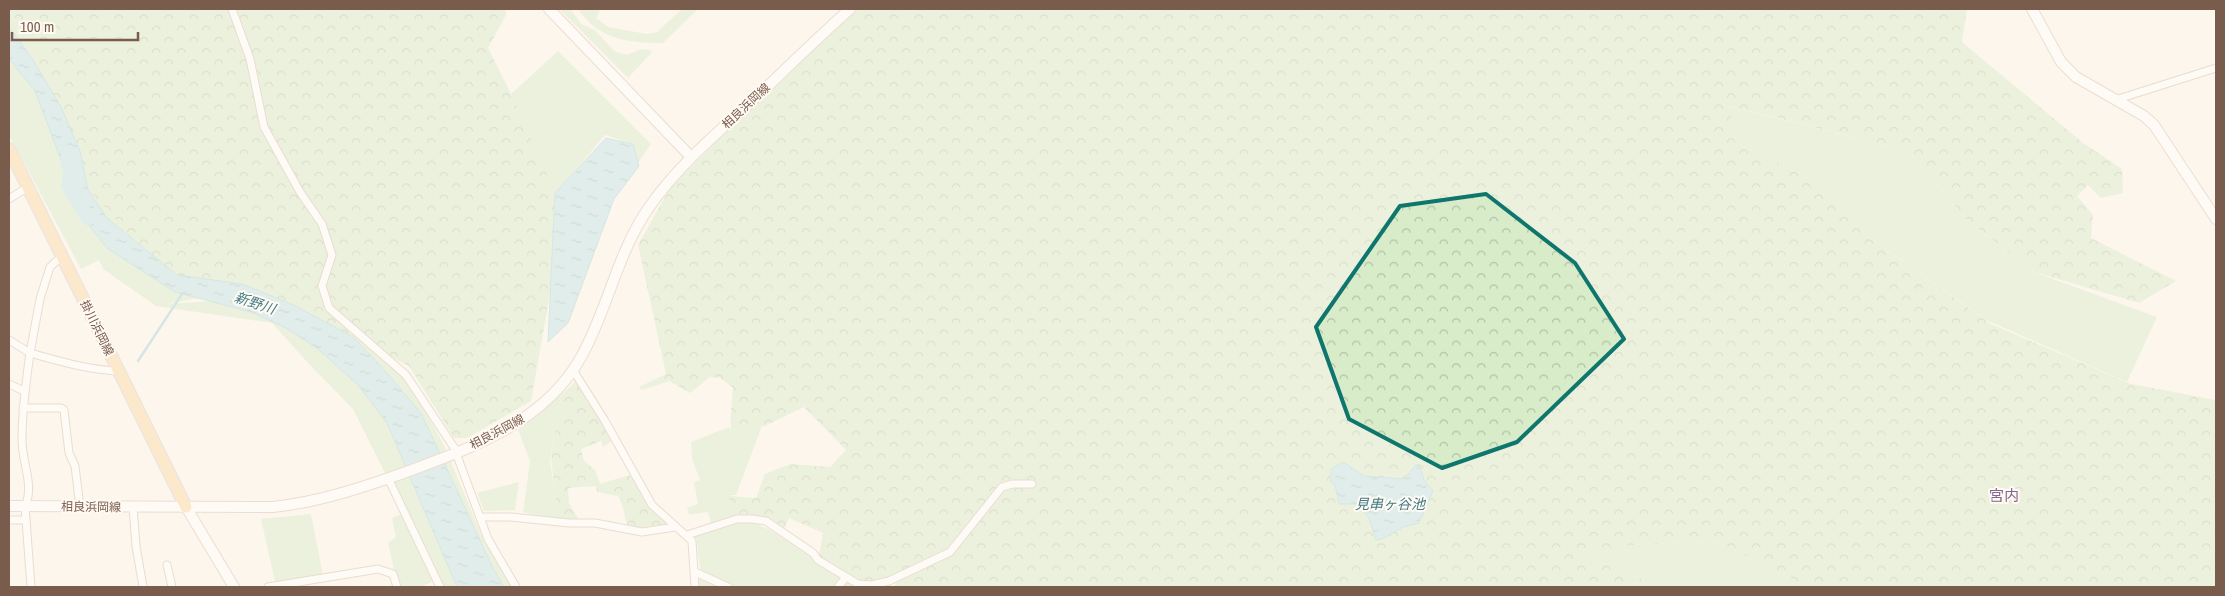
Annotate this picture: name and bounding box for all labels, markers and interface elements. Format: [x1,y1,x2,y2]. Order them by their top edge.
scale bar [12,10,139,42]
text: 100 m [20,16,54,37]
street label: 相良浜岡線 [719,80,773,132]
water label: 新野川 [232,288,280,319]
street label: 掛川浜岡線 [77,298,117,358]
street label: 相良浜岡線 [467,411,527,453]
district label: 宮内 [1989,485,2019,506]
water label: 見串ヶ谷池 [1355,495,1427,513]
street label: 相良浜岡線 [61,498,121,516]

